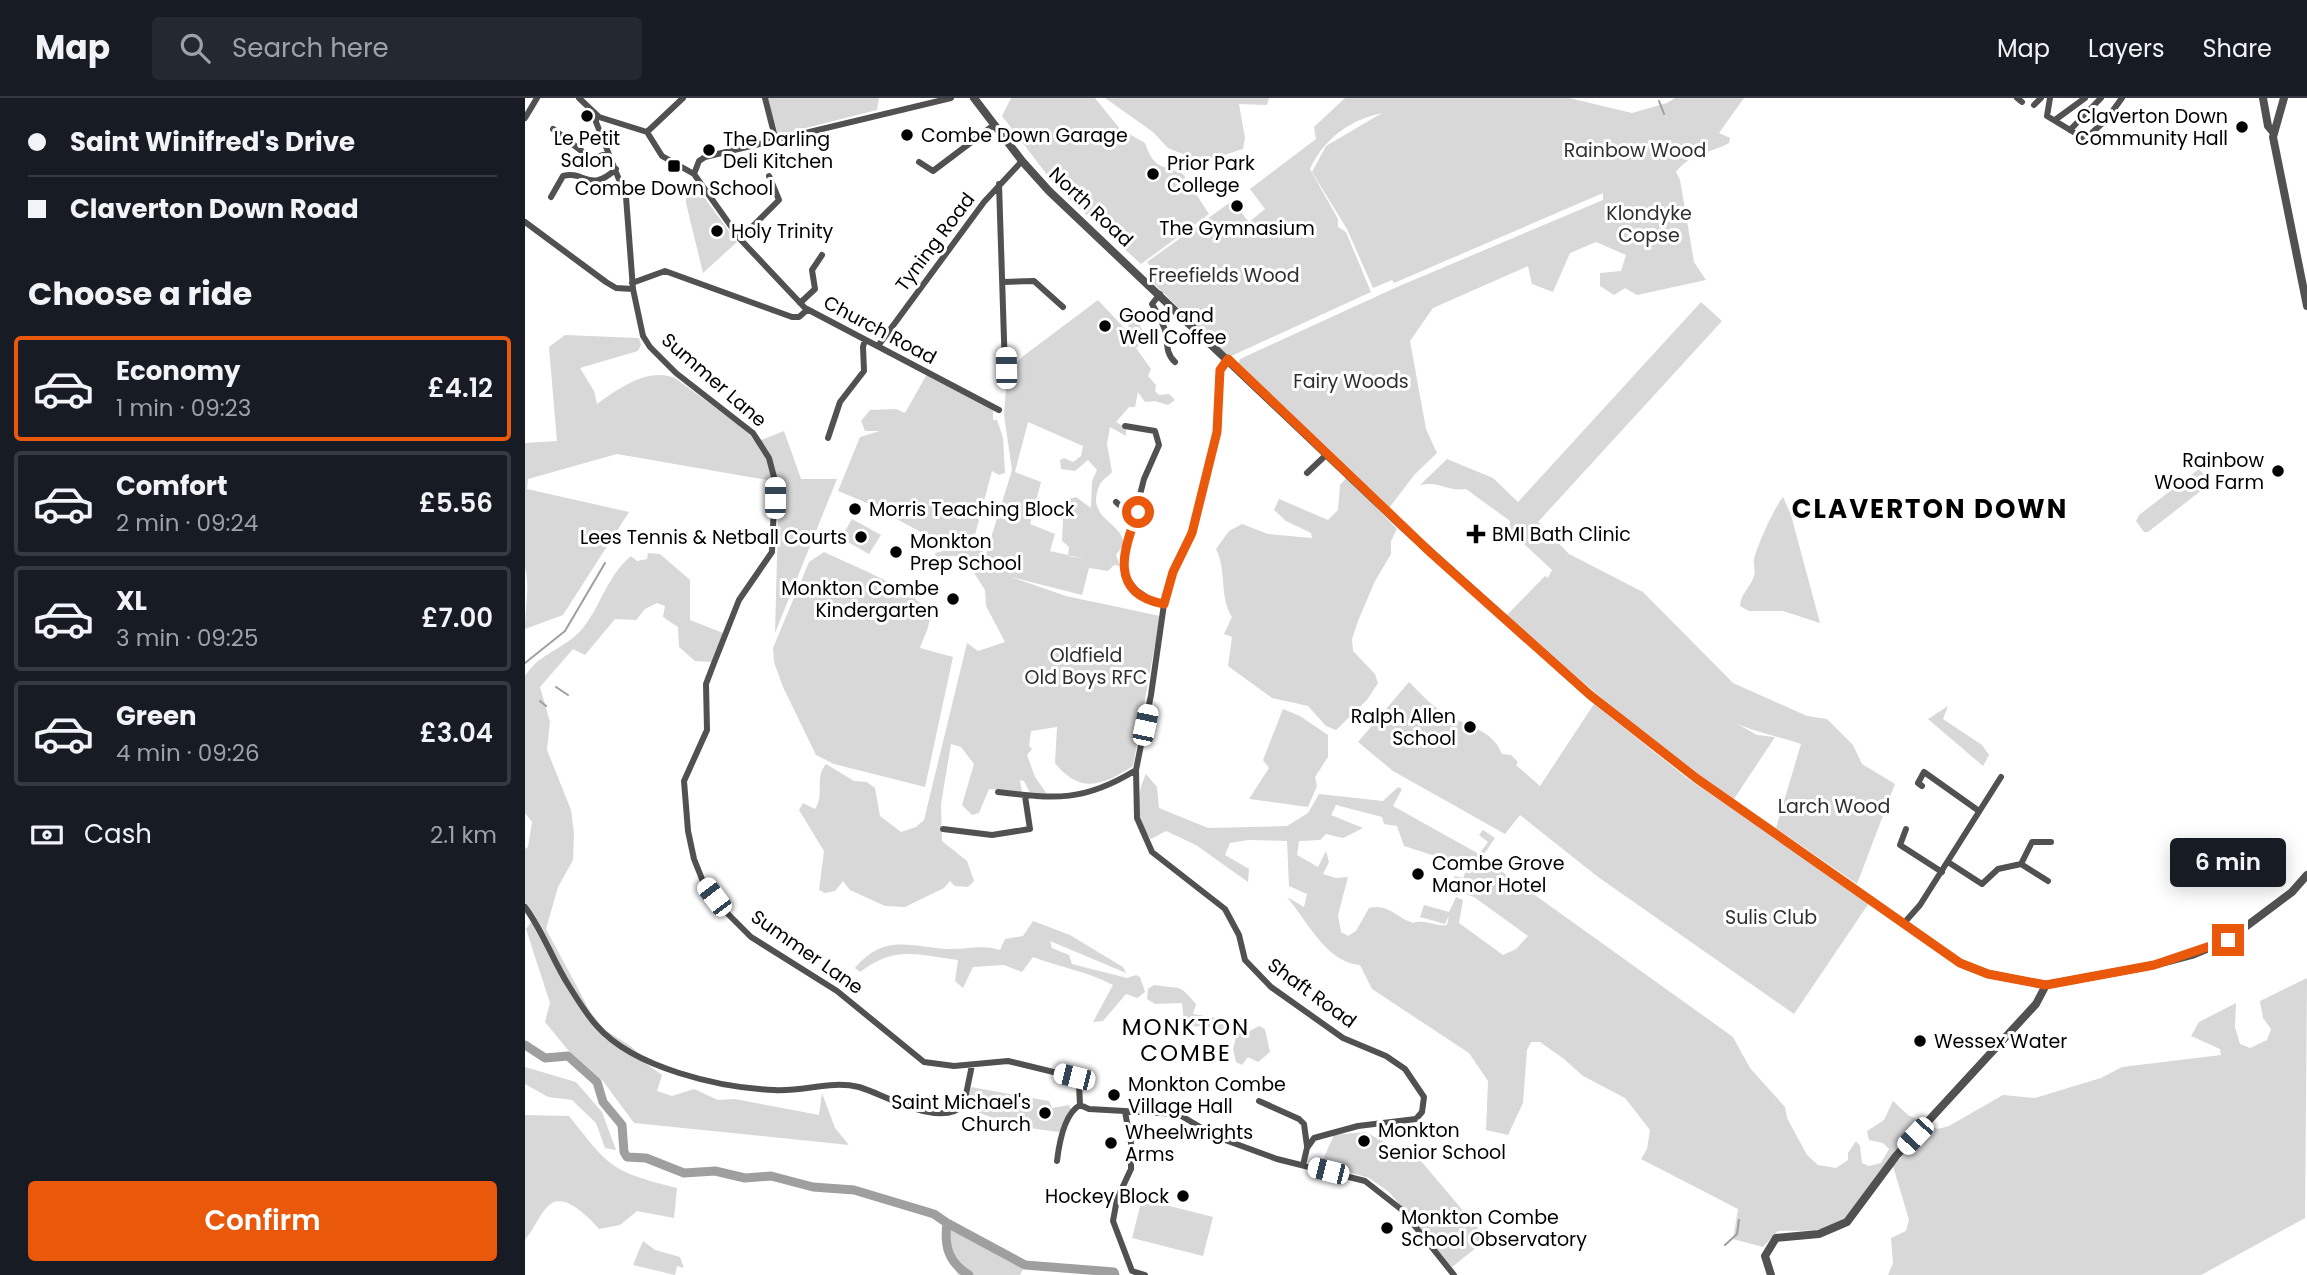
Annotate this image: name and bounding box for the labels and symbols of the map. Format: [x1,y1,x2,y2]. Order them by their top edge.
place label: Claverton Down Community Hall [2075,103,2228,152]
marker: Le Petit Salon [579,108,595,124]
marker: Claverton Down Community Hall [2234,119,2250,135]
place label: Combe Down Garage [921,122,1128,149]
place label: Le Petit Salon [554,125,620,174]
place label: The Darling Deli Kitchen [723,126,833,175]
marker: Combe Down Garage [899,127,915,143]
park label: Rainbow Wood [1564,137,1706,164]
marker: The Darling Deli Kitchen [701,142,717,158]
place label: Prior Park College [1167,150,1255,199]
marker: Combe Down School [666,158,682,174]
street label: North Road [1043,161,1139,253]
marker: Prior Park College [1145,166,1161,182]
place label: Combe Down School [575,175,773,202]
street label: Tyning Road [889,187,981,297]
marker: The Gymnasium [1229,198,1245,214]
park label: Klondyke Copse [1606,200,1692,249]
place label: The Gymnasium [1159,215,1315,242]
place label: Holy Trinity [731,218,834,245]
marker: Holy Trinity [709,223,725,239]
park label: Freefields Wood [1148,262,1300,289]
street label: Church Road [819,289,941,371]
place label: Good and Well Coffee [1119,302,1227,351]
marker: Good and Well Coffee [1097,318,1113,334]
street label: Summer Lane [656,327,772,433]
car [996,347,1017,389]
park label: Fairy Woods [1293,368,1409,395]
place label: Rainbow Wood Farm [2154,447,2264,496]
marker: Rainbow Wood Farm [2270,463,2286,479]
car [765,477,786,519]
district label: CLAVERTON DOWN [1792,491,2068,527]
place label: Morris Teaching Block [869,496,1075,523]
route start [1122,496,1154,528]
marker: Morris Teaching Block [847,501,863,517]
place label: BMI Bath Clinic [1492,521,1631,548]
place label: Lees Tennis & Netball Courts [580,524,847,551]
marker: BMI Bath Clinic [1466,524,1486,544]
place label: Monkton Prep School [910,528,1022,577]
marker: Lees Tennis & Netball Courts [853,529,869,545]
marker: Monkton Prep School [888,544,904,560]
place label: Monkton Combe Kindergarten [781,575,939,624]
marker: Monkton Combe Kindergarten [945,591,961,607]
park label: Oldfield Old Boys RFC [1025,642,1147,691]
car [1131,702,1160,748]
place label: Ralph Allen School [1351,703,1456,752]
marker: Ralph Allen School [1462,719,1478,735]
park label: Larch Wood [1778,793,1890,820]
callout: 6 min [2170,838,2286,888]
place label: Combe Grove Manor Hotel [1432,850,1565,899]
marker: Combe Grove Manor Hotel [1410,866,1426,882]
car [693,874,736,920]
street label: Summer Lane [745,903,869,1001]
park label: Sulis Club [1725,904,1817,931]
route end [2212,924,2244,956]
street label: Shaft Road [1262,952,1362,1034]
district label: MONKTON COMBE [1122,1011,1250,1069]
place label: Wessex Water [1934,1028,2067,1055]
marker: Wessex Water [1912,1033,1928,1049]
car [1052,1062,1097,1092]
place label: Monkton Combe Village Hall [1128,1071,1286,1120]
marker: Monkton Combe Village Hall [1106,1087,1122,1103]
place label: Saint Michael's Church [891,1089,1031,1138]
marker: Saint Michael's Church [1037,1105,1053,1121]
car [1893,1113,1938,1159]
place label: Monkton Senior School [1378,1117,1506,1166]
place label: Wheelwrights Arms [1125,1119,1253,1168]
marker: Monkton Senior School [1356,1133,1372,1149]
marker: Wheelwrights Arms [1103,1135,1119,1151]
car [1306,1156,1351,1186]
place label: Hockey Block [1045,1183,1169,1210]
marker: Hockey Block [1175,1188,1191,1204]
place label: Monkton Combe School Observatory [1401,1204,1587,1253]
marker: Monkton Combe School Observatory [1379,1220,1395,1236]

